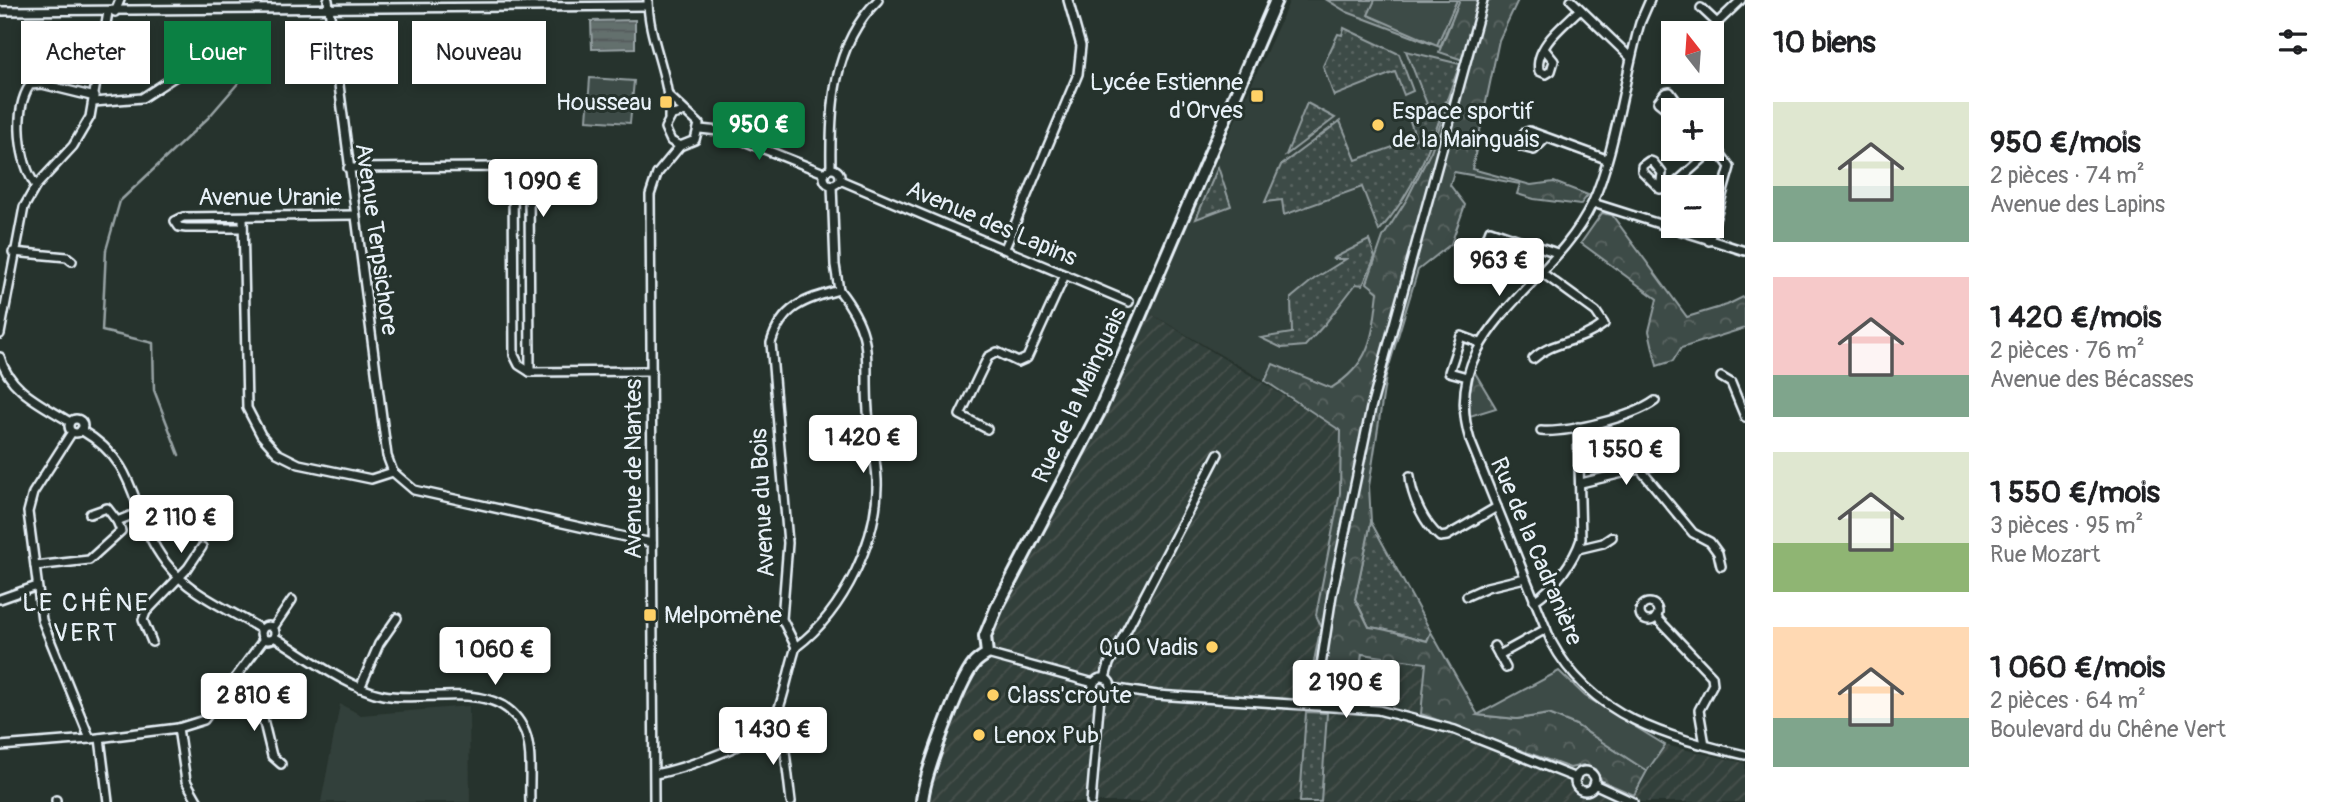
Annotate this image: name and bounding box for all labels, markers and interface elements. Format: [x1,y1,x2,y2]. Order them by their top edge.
chip: Acheter [21,21,150,84]
chip: Louer [164,21,271,84]
chip: Filtres [285,21,398,84]
chip: Nouveau [412,21,546,84]
north arrow [1661,21,1724,84]
map controls [1661,21,1724,238]
icon: filters [2274,23,2312,61]
text: 10 biens [1773,24,1876,61]
place label: Lycée Estienne d'Orves [1090,68,1243,125]
place label: Housseau [556,88,652,117]
marker: Lycée Estienne d'Orves [1249,88,1265,104]
marker: Housseau [658,94,674,110]
place label: Espace sportif de la Mainguais [1392,97,1540,154]
button: + [1661,98,1724,161]
pin: 950 € [710,102,808,162]
text: 950 € [729,110,789,139]
marker: Espace sportif de la Mainguais [1370,117,1386,133]
text: 950 €/mois [1990,124,2141,161]
icon: home [1829,130,1913,214]
street label: Avenue Terpsichore [349,141,404,337]
pin: 1 090 € [478,160,608,219]
text: 2 pièces · 74 m² [1990,161,2145,190]
text: 1 090 € [504,167,582,196]
street label: Avenue des Lapins [902,174,1082,273]
button: − [1661,175,1724,238]
street label: Avenue Uranie [198,183,342,212]
text: Avenue des Lapins [1990,190,2165,219]
pin: 963 € [1450,238,1548,298]
text: 963 € [1470,246,1528,275]
text: 1 420 €/mois [1990,299,2161,336]
street label: Rue de la Mainguais [1026,303,1133,488]
icon: home [1829,305,1913,389]
text: 2 pièces · 76 m² [1990,336,2145,365]
text: Avenue des Bécasses [1990,365,2194,394]
street label: Avenue de Nantes [619,379,648,559]
pin: 1 420 € [798,416,928,475]
text: 1 420 € [825,423,901,452]
street label: Avenue du Bois [744,427,781,578]
pin: 1 550 € [1561,428,1691,487]
text: 1 550 € [1589,435,1663,464]
street label: Rue de la Cadranière [1484,453,1589,650]
text: 1 550 €/mois [1990,474,2160,511]
icon: home [1829,480,1913,564]
pin: 2 110 € [116,496,246,555]
text: 2 110 € [145,503,217,532]
text: 3 pièces · 95 m² [1990,511,2143,540]
text: Rue Mozart [1990,540,2100,569]
district label: LE CHÊNE VERT [22,587,150,649]
place label: Melpomène [664,601,782,630]
marker: Melpomène [642,607,658,623]
pin: 1 060 € [430,628,560,687]
place label: QuO Vadis [1099,633,1198,662]
text: 1 060 € [456,635,534,664]
marker: QuO Vadis [1204,639,1220,655]
text: 1 060 €/mois [1990,649,2165,686]
icon: home [1829,655,1913,739]
pin: 2 190 € [1281,660,1411,720]
text: 2 190 € [1309,668,1383,697]
pin: 2 810 € [189,674,319,733]
text: 2 810 € [217,681,291,710]
place label: Class'croute [1007,681,1132,710]
text: 2 pièces · 64 m² [1990,686,2146,715]
marker: Class'croute [985,687,1001,703]
pin: 1 430 € [708,708,838,767]
text: 1 430 € [735,715,811,744]
text: Boulevard du Chêne Vert [1990,715,2226,744]
place label: Lenox Pub [993,721,1099,750]
marker: Lenox Pub [971,727,987,743]

